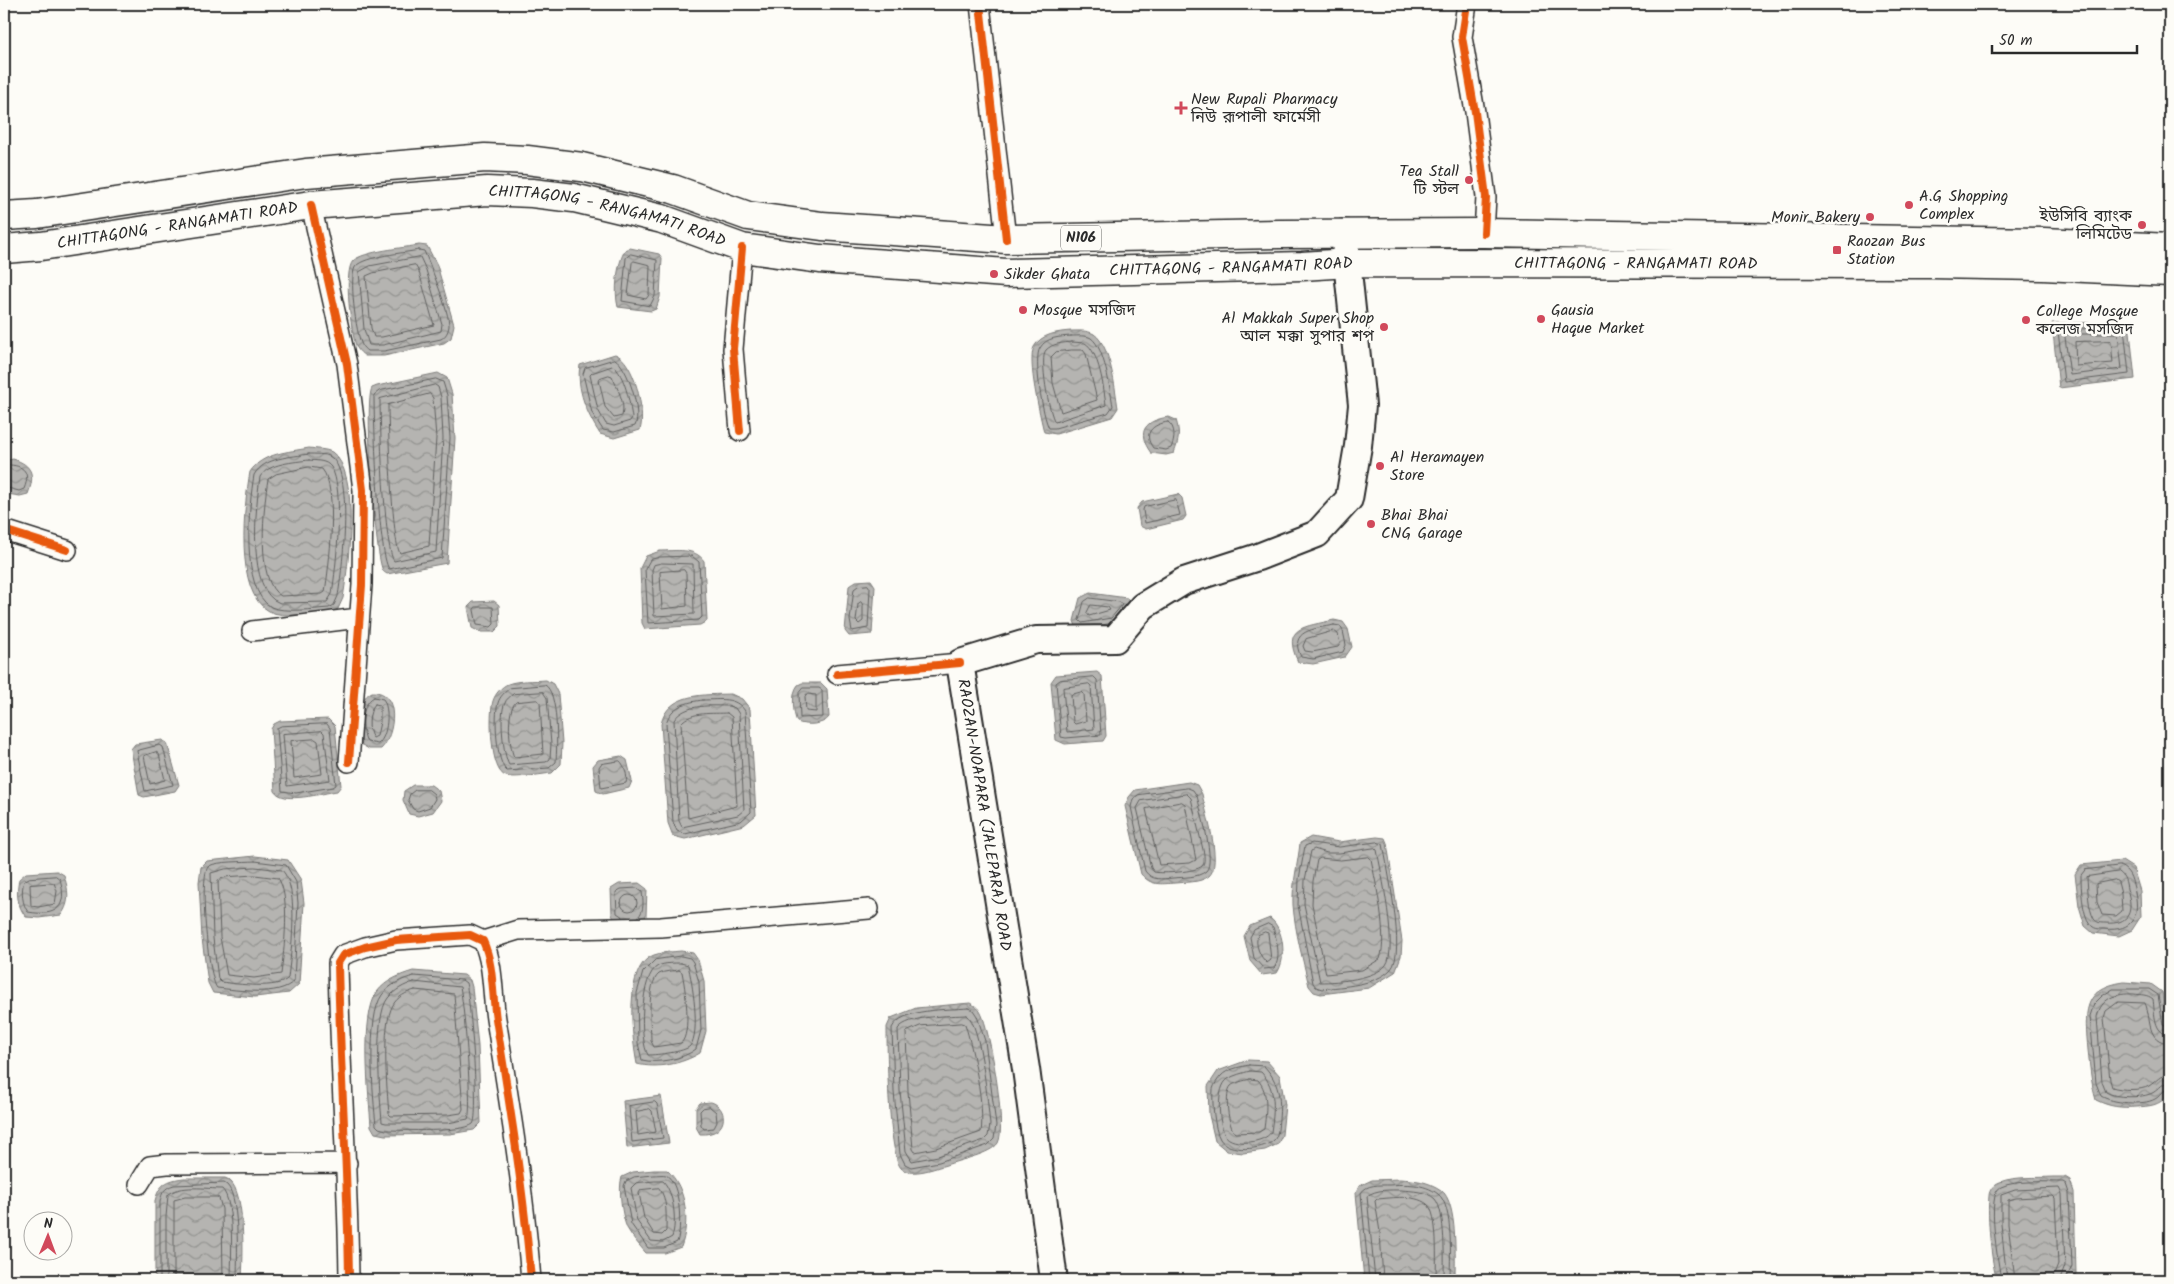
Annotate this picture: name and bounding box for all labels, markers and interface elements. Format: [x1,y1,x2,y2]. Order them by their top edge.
scale bar [1992,22,2136,54]
text: 50 m [1999,29,2033,53]
place label: New Rupali Pharmacy নিউ রূপালী ফার্মেসী [1190,87,1338,130]
marker: New Rupali Pharmacy নিউ রূপালী ফার্মেসী [1175,102,1187,114]
place label: Tea Stall টি স্টল [1399,159,1459,202]
marker: Tea Stall টি স্টল [1463,174,1475,186]
street label: CHITTAGONG - RANGAMATI ROAD [488,179,729,254]
place label: A.G Shopping Complex [1919,184,2008,227]
street label: CHITTAGONG - RANGAMATI ROAD [55,195,300,256]
marker: A.G Shopping Complex [1903,199,1915,211]
place label: ইউসিবি ব্যাংক লিমিটেড [2039,204,2133,247]
place label: Monir Bakery [1771,205,1860,230]
marker: Monir Bakery [1864,211,1876,223]
marker: ইউসিবি ব্যাংক লিমিটেড [2136,219,2148,231]
road number: N106 [1061,226,1101,250]
place label: Raozan Bus Station [1847,229,1925,272]
marker: Raozan Bus Station [1831,244,1843,256]
street label: CHITTAGONG - RANGAMATI ROAD [1109,250,1353,283]
street label: CHITTAGONG - RANGAMATI ROAD [1514,251,1758,276]
place label: Sikder Ghata [1004,262,1090,287]
marker: Sikder Ghata [988,268,1000,280]
place label: Mosque মসজিদ [1033,298,1136,323]
place label: Gausia Haque Market [1551,298,1645,341]
place label: College Mosque কলেজ মসজিদ [2035,299,2138,342]
marker: Mosque মসজিদ [1017,304,1029,316]
place label: Al Makkah Super Shop আল মক্কা সুপার শপ [1222,306,1375,349]
marker: Gausia Haque Market [1535,313,1547,325]
marker: College Mosque কলেজ মসজিদ [2020,314,2032,326]
marker: Al Makkah Super Shop আল মক্কা সুপার শপ [1378,321,1390,333]
place label: Al Heramayen Store [1390,445,1484,488]
marker: Al Heramayen Store [1374,460,1386,472]
place label: Bhai Bhai CNG Garage [1381,503,1463,546]
marker: Bhai Bhai CNG Garage [1365,518,1377,530]
street label: RAOZAN-NOAPARA (JALEPARA) ROAD [950,677,1018,953]
north arrow [22,1212,72,1262]
text: N [44,1213,53,1235]

